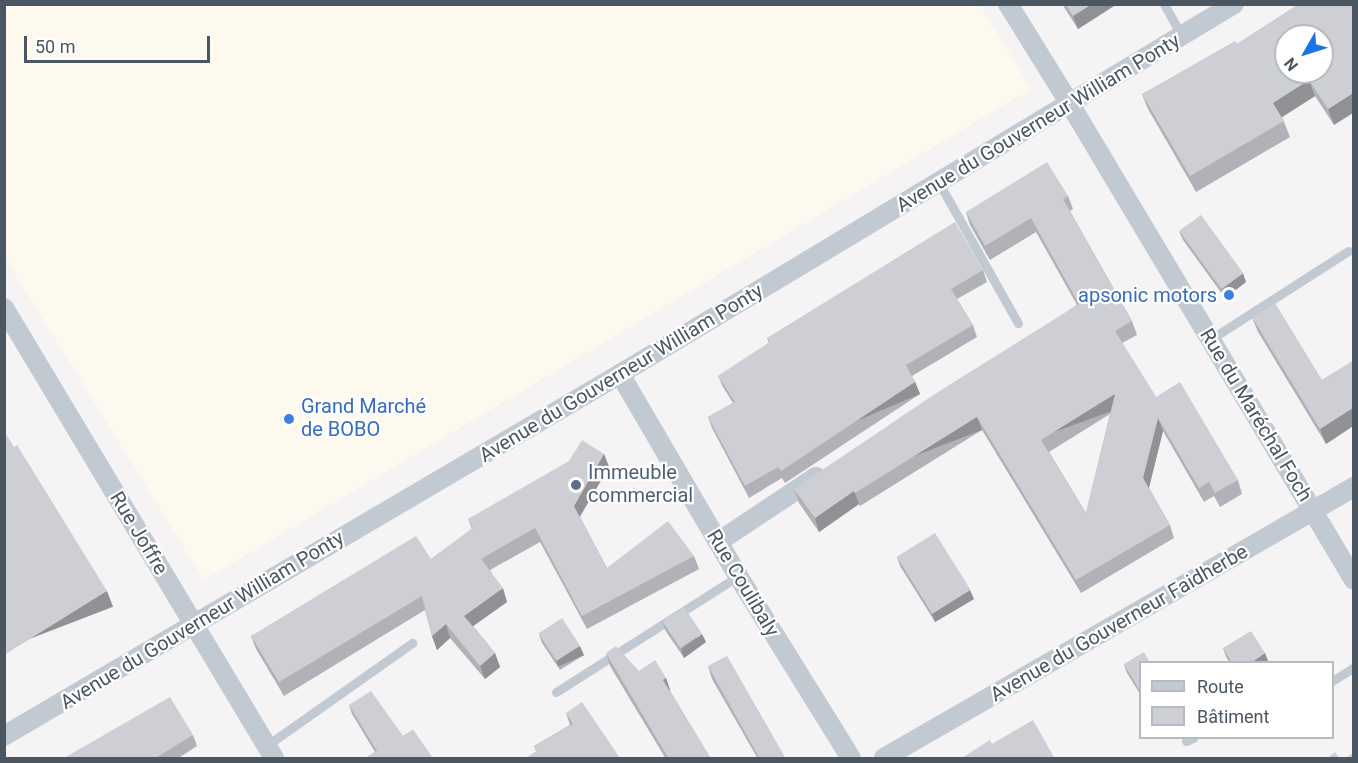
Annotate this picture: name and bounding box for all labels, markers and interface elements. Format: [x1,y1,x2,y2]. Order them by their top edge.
scale bar [27,24,213,62]
north arrow [1274,24,1334,84]
street label: Avenue du Gouverneur William Ponty [892,29,1184,217]
text: 50 m [35,36,75,57]
text: N [1280,54,1302,75]
street label: Avenue du Gouverneur William Ponty [475,279,767,467]
place label: apsonic motors [1078,283,1217,307]
marker: apsonic motors [1222,288,1236,302]
street label: Rue du Maréchal Foch [1195,324,1317,506]
place label: Grand Marché de BOBO [301,395,426,442]
marker: Grand Marché de BOBO [282,412,296,426]
place label: Immeuble commercial [588,461,693,508]
marker: Immeuble commercial [569,478,583,492]
street label: Rue Joffre [105,487,173,579]
street label: Rue Coulibaly [702,525,784,641]
street label: Avenue du Gouverneur William Ponty [56,526,348,714]
street label: Avenue du Gouverneur Faidherbe [986,539,1252,707]
legend [1139,661,1334,739]
text: Route [1197,676,1244,697]
text: Bâtiment [1197,706,1269,727]

